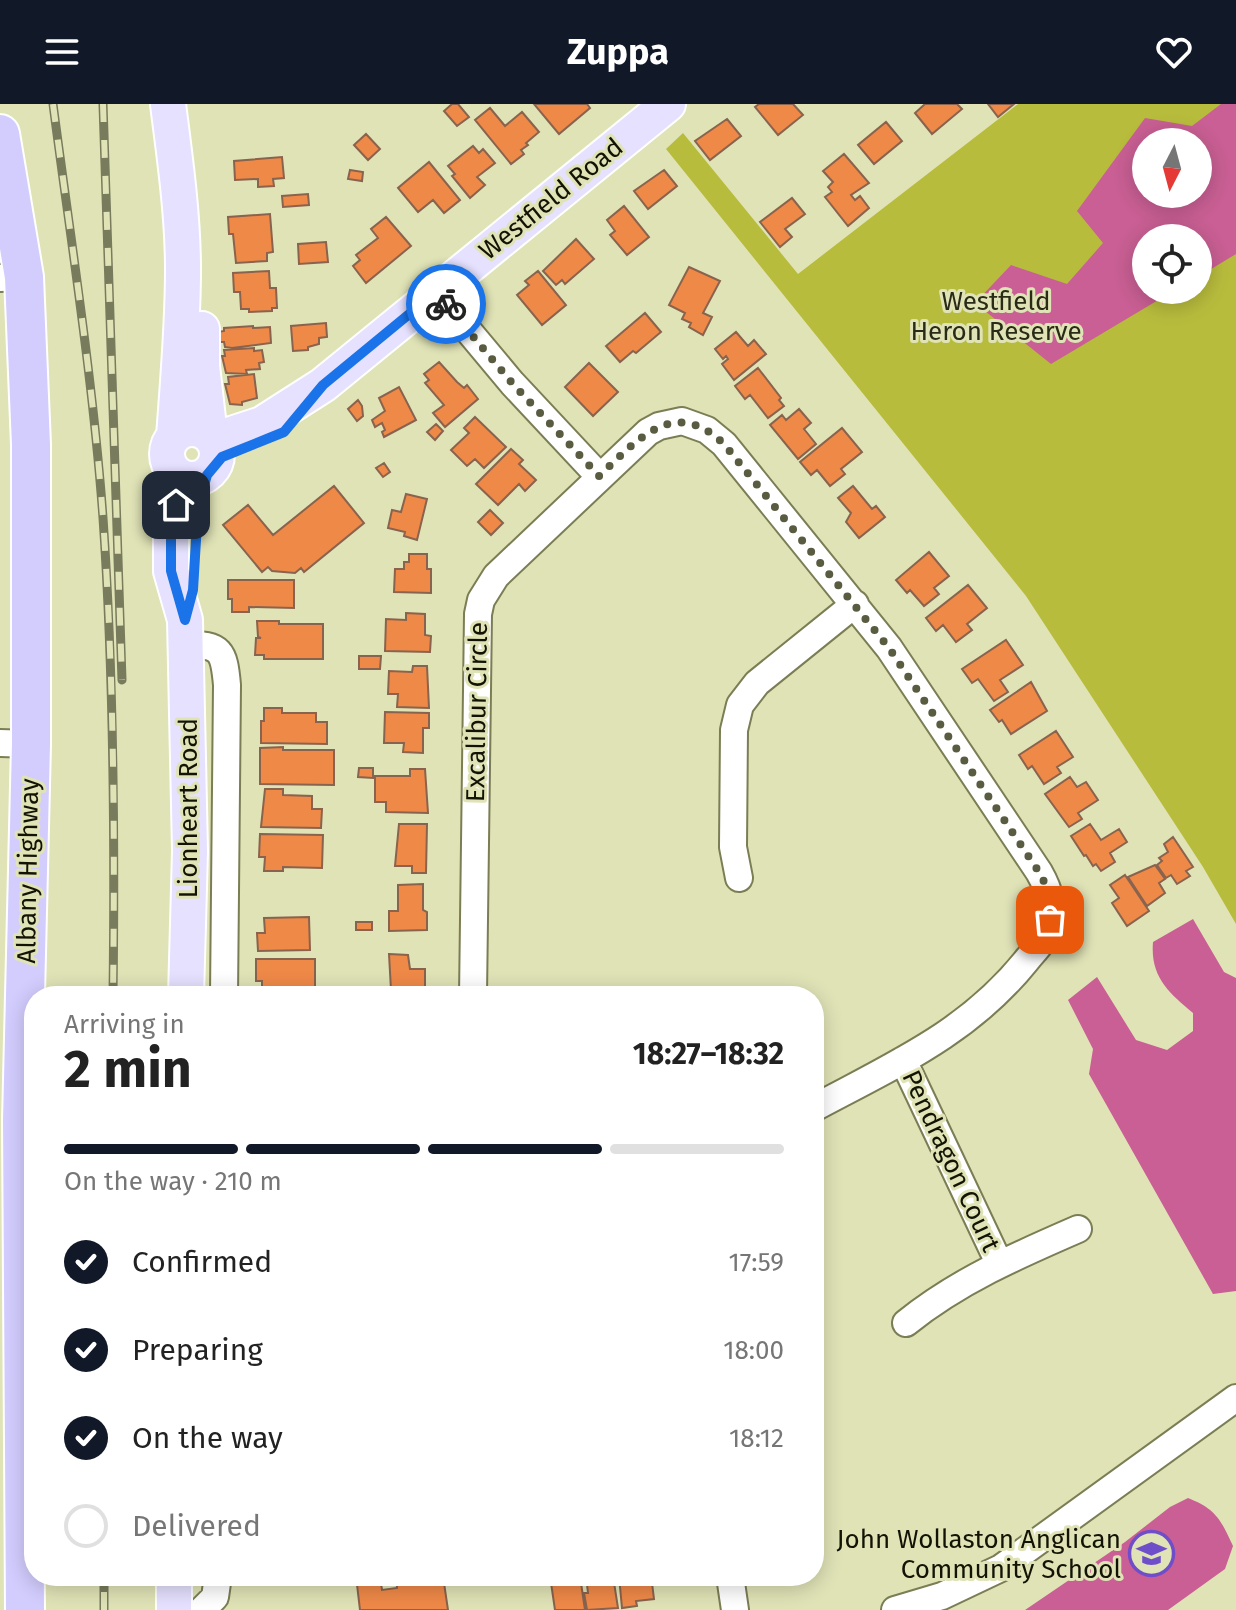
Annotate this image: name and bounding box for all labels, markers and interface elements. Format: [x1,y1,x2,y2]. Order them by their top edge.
icon: menu [40,30,84,74]
text: Zuppa [567,30,669,74]
icon: heart [1152,30,1196,74]
north arrow [1132,128,1212,208]
map controls [1132,128,1212,304]
street label: Westfield Road [473,132,629,266]
button: locate [1132,224,1212,304]
courier [406,264,486,344]
icon: bike [424,282,468,326]
park label: Westfield Heron Reserve [910,286,1082,347]
pin [142,471,210,539]
icon: home [154,483,198,527]
street label: Excalibur Circle [460,622,494,802]
street label: Lionheart Road [173,718,204,898]
street label: Albany Highway [11,778,45,964]
pin [1016,886,1084,954]
icon: bag [1028,898,1072,942]
text: Arriving in [64,1009,185,1040]
text: 18:27–18:32 [633,1036,784,1072]
text: 2 min [64,1038,192,1101]
street label: Pendragon Court [895,1065,1007,1257]
text: On the way · 210 m [64,1166,282,1197]
icon: check [64,1240,108,1284]
text: Confirmed [132,1244,272,1280]
text: 17:59 [729,1247,784,1278]
icon: check [64,1328,108,1372]
text: Preparing [132,1332,263,1368]
text: 18:00 [723,1335,784,1366]
icon: check [64,1416,108,1460]
text: On the way [132,1420,283,1456]
text: 18:12 [729,1423,784,1454]
text: Delivered [132,1508,261,1544]
place label: John Wollaston Anglican Community School [837,1524,1121,1585]
school or university icon: John Wollaston Anglican Community School [1128,1530,1176,1578]

